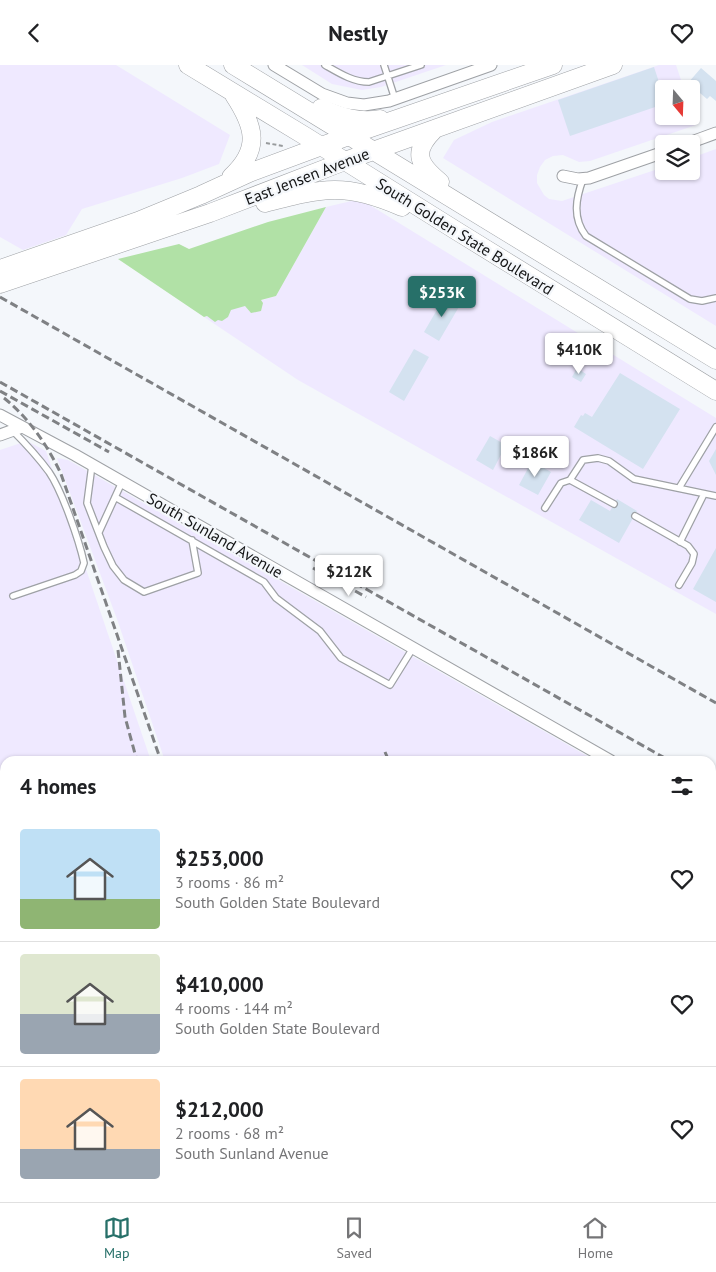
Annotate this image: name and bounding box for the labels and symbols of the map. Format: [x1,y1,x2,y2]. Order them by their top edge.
north arrow [655,80,700,125]
street label: East Jensen Avenue [242,143,372,209]
street label: South Golden State Boulevard [373,173,557,299]
pin: $253K [407,275,477,318]
pin: $410K [544,333,614,375]
pin: $186K [500,435,570,478]
street label: South Sunland Avenue [143,488,287,582]
pin: $212K [314,555,384,597]

